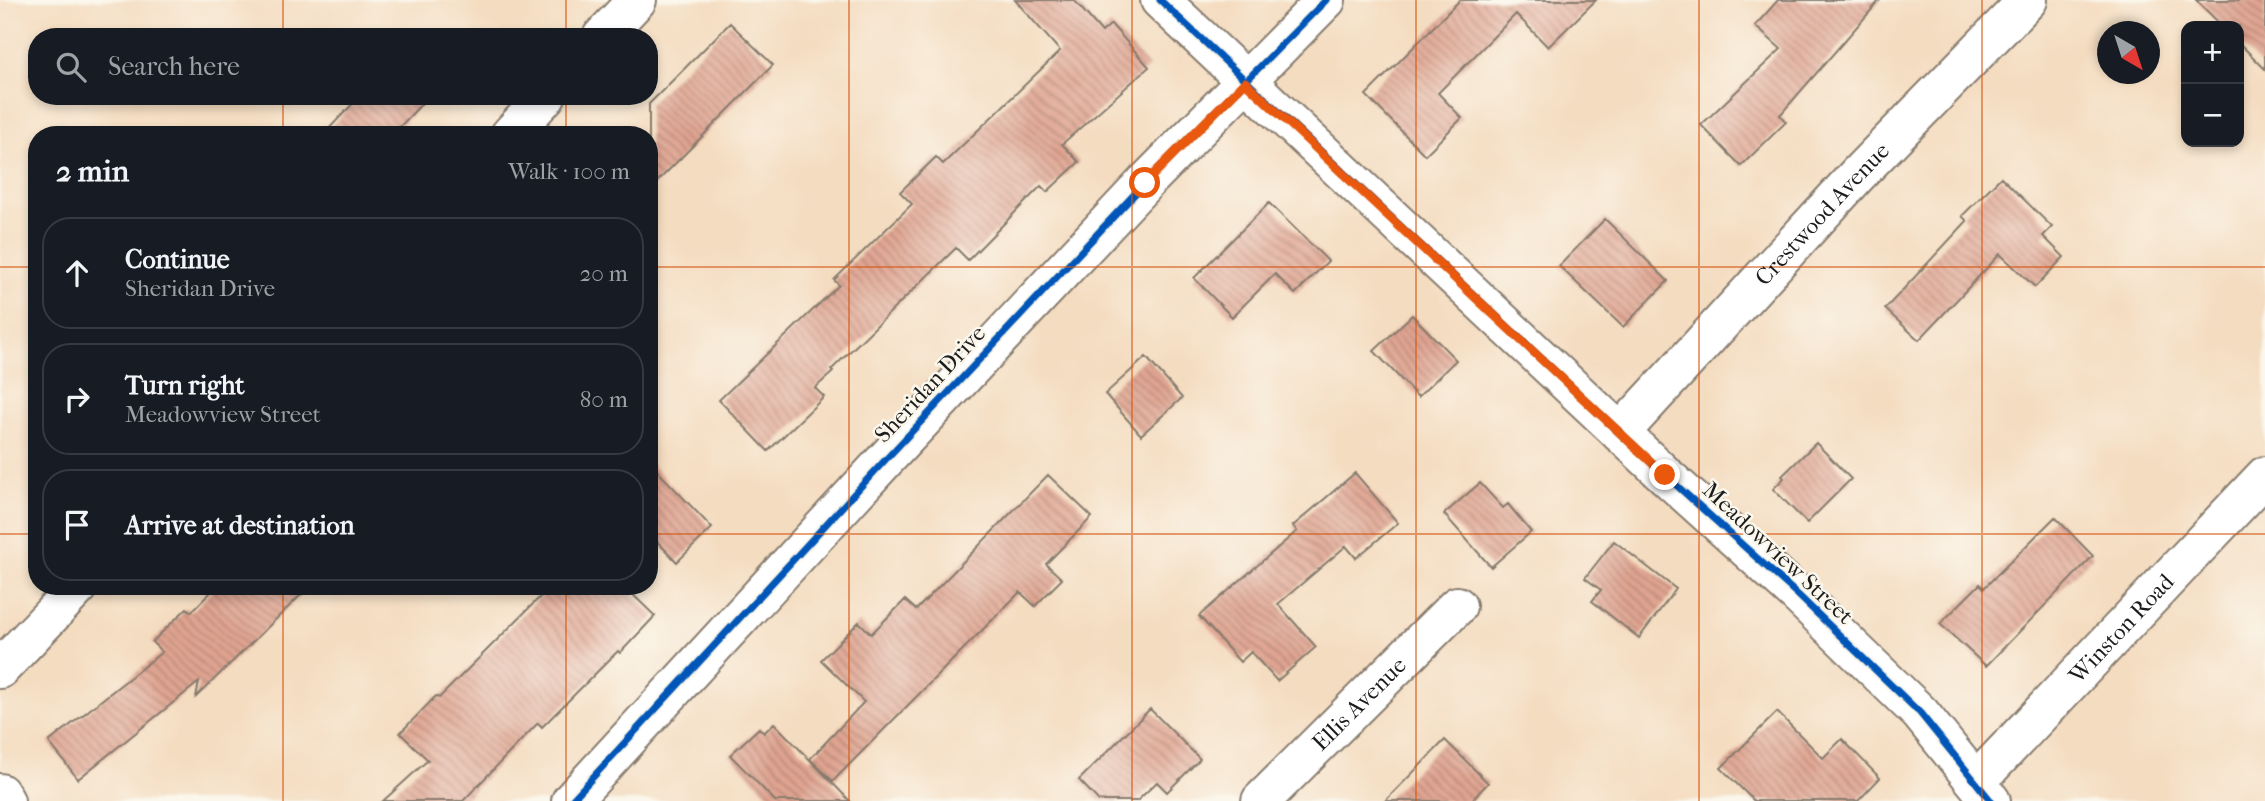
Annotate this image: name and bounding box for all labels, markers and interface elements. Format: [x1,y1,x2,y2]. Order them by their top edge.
north arrow [2097,21,2160,84]
map controls [2181,21,2244,147]
button: + [2181,21,2244,84]
search box [28,28,658,105]
icon: search [52,48,90,86]
text: Search here [108,51,240,82]
button: − [2181,84,2244,147]
street label: Crestwood Avenue [1749,137,1895,291]
text: 2 min [56,154,129,189]
text: Walk · 100 m [508,158,630,185]
route start [1129,167,1160,198]
text: Continue [125,244,230,275]
icon: ahead [58,254,96,292]
text: 20 m [579,260,628,287]
text: Sheridan Drive [125,275,275,302]
street label: Sheridan Drive [869,320,991,448]
text: Turn right [125,370,245,401]
icon: right [58,380,96,418]
text: 80 m [580,386,628,413]
text: Meadowview Street [125,401,321,428]
route end [1649,459,1680,490]
street label: Meadowview Street [1697,476,1859,630]
icon: arrive [58,506,96,544]
text: Arrive at destination [125,510,355,541]
street label: Winston Road [2062,568,2180,689]
street label: Ellis Avenue [1306,651,1411,756]

